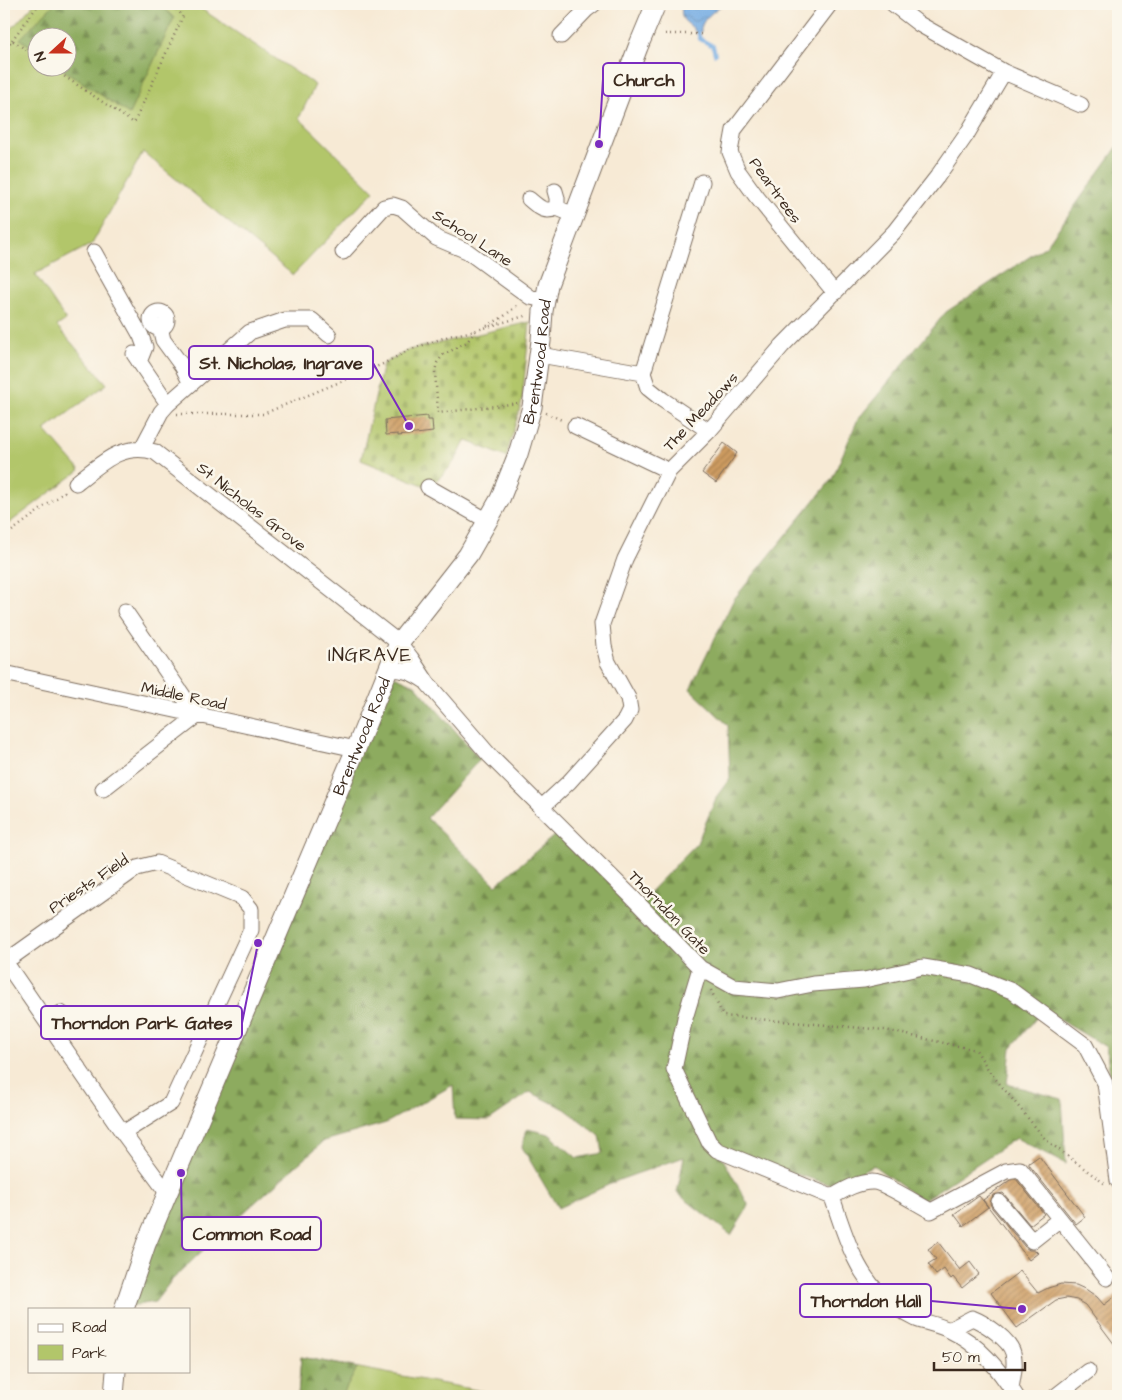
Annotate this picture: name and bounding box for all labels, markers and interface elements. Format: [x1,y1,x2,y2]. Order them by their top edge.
north arrow [28,28,78,78]
text: N [30,48,52,64]
callout: Church [603,63,684,96]
text: Church [613,68,676,93]
street label: Peartrees [744,153,807,228]
street label: School Lane [428,204,517,272]
street label: Brentwood Road [517,298,557,427]
callout: St. Nicholas, Ingrave [189,346,373,379]
text: St. Nicholas, Ingrave [198,351,363,377]
street label: The Meadows [658,367,743,456]
street label: St Nicholas Grove [192,457,311,557]
district label: INGRAVE [328,642,412,669]
street label: Brentwood Road [328,674,396,799]
street label: Middle Road [139,676,228,716]
street label: Priests Field [44,849,133,919]
street label: Thorndon Gate [623,866,716,960]
callout: Thorndon Park Gates [41,1006,242,1039]
text: Thorndon Park Gates [50,1011,233,1036]
callout: Common Road [182,1217,321,1250]
text: Common Road [193,1222,312,1247]
callout: Thorndon Hall [800,1284,931,1317]
text: Thorndon Hall [810,1289,921,1314]
legend [28,1308,190,1372]
text: Road [72,1317,107,1338]
scale bar [934,1340,1026,1372]
text: Park [72,1343,107,1364]
text: 50 m [942,1347,980,1368]

